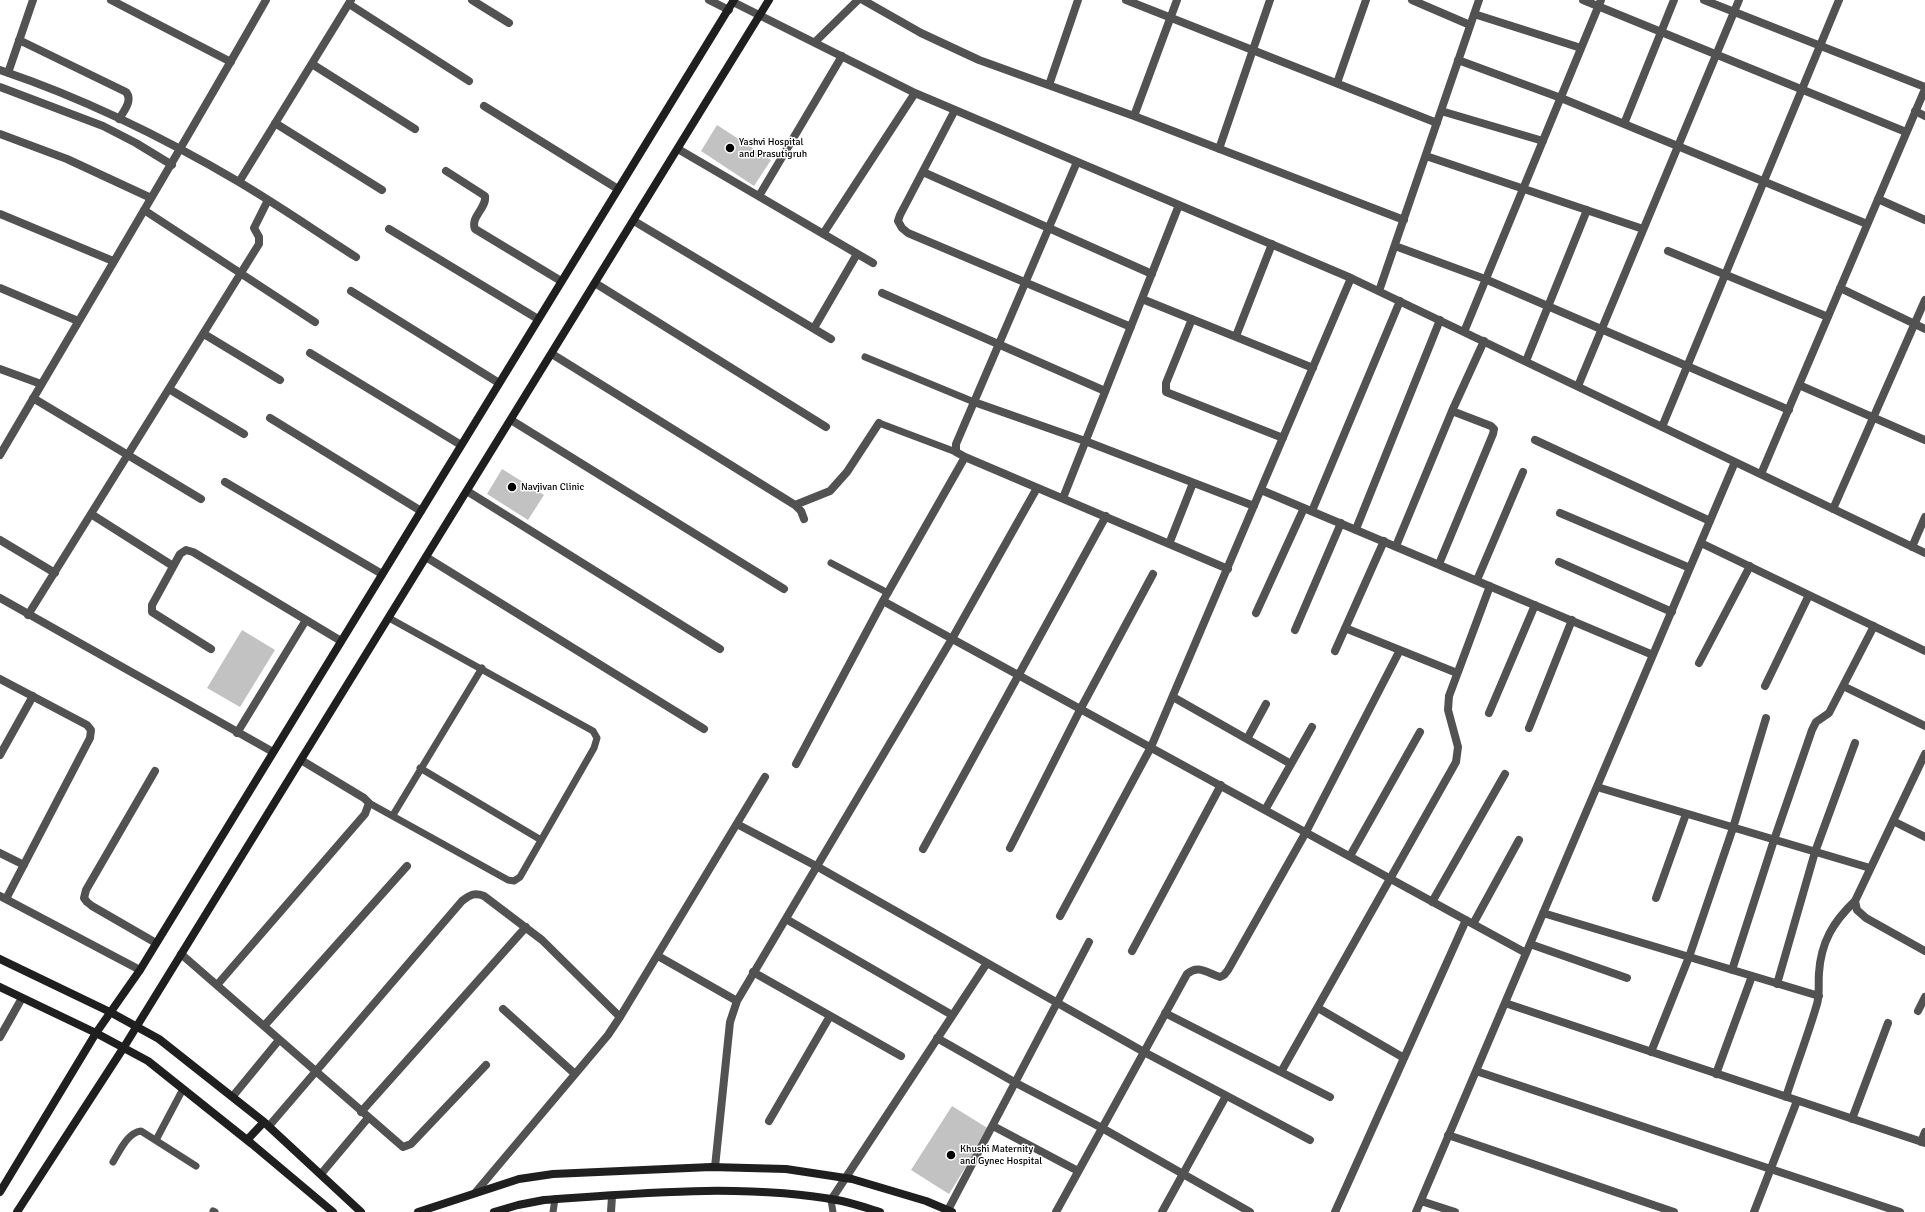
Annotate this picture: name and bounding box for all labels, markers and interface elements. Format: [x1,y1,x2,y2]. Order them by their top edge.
place label: Yashvi Hospital and Prasutigruh [739,136,807,160]
marker: Yashvi Hospital and Prasutigruh [724,142,736,154]
marker: Navjivan Clinic [506,481,518,493]
place label: Navjivan Clinic [521,481,584,493]
place label: Khushi Maternity and Gynec Hospital [960,1143,1042,1166]
marker: Khushi Maternity and Gynec Hospital [945,1149,957,1161]

